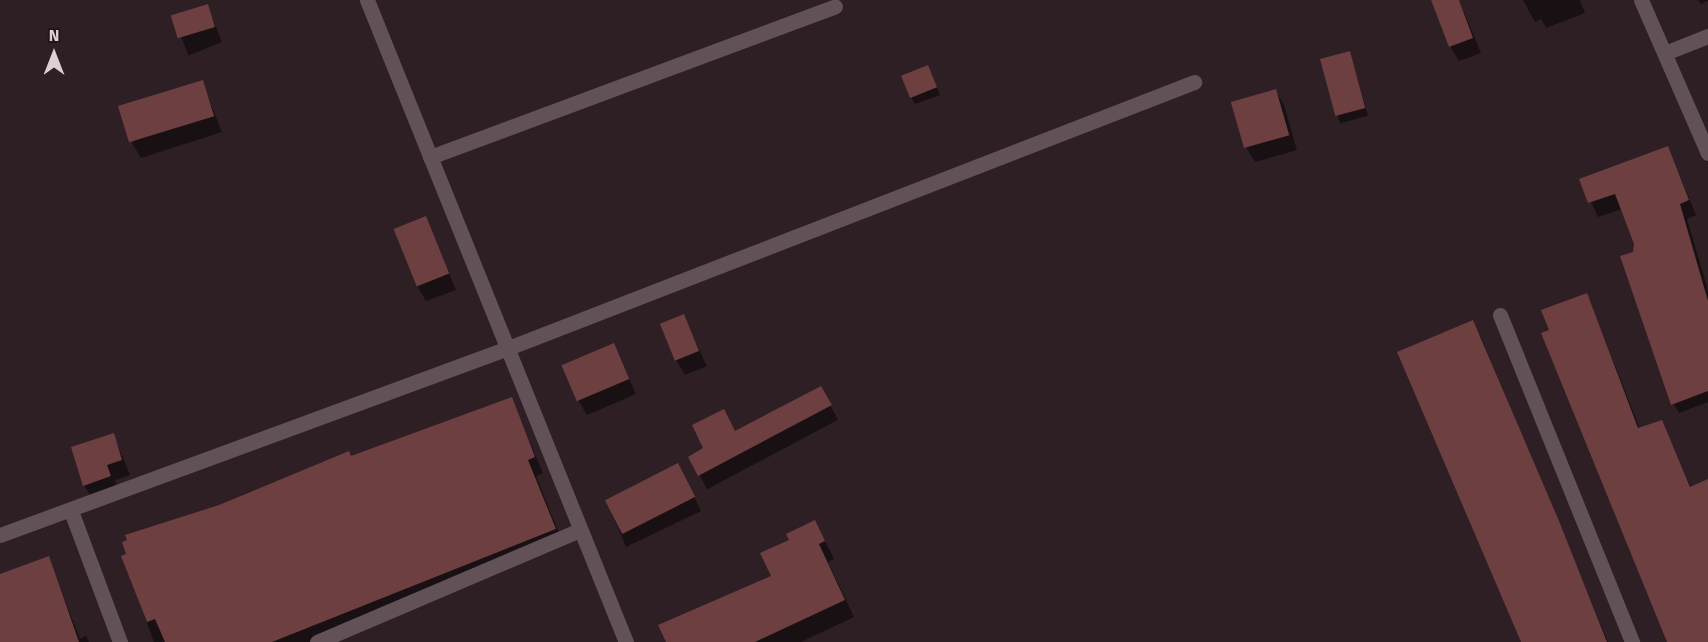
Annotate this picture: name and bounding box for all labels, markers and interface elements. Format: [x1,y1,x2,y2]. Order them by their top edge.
north arrow [24,24,84,84]
text: N [49,26,59,45]

